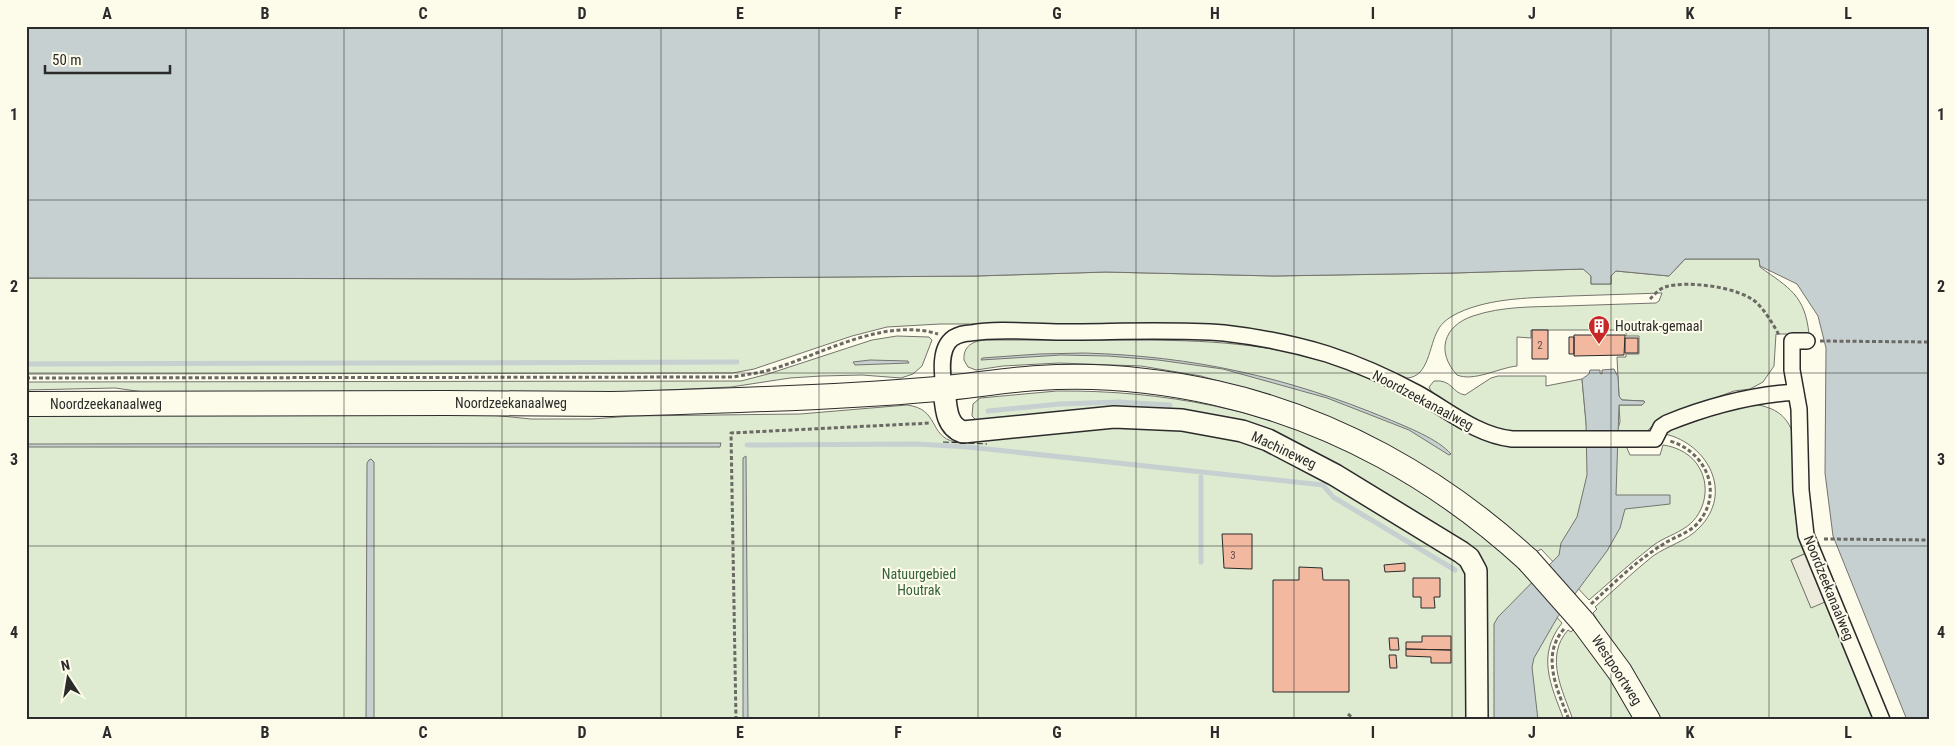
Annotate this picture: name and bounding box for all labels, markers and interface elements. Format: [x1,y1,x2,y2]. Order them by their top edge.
text: A [102,4,112,23]
text: B [261,4,270,23]
text: C [418,4,428,23]
text: D [577,4,587,23]
text: E [736,4,744,23]
text: F [894,4,902,23]
text: G [1052,4,1062,23]
text: H [1210,4,1220,23]
text: I [1371,4,1375,23]
text: J [1528,4,1536,23]
text: K [1686,4,1695,23]
text: L [1844,4,1852,23]
scale bar [45,42,170,74]
text: 50 m [52,51,82,69]
text: 1 [10,105,18,124]
text: 1 [1937,105,1945,124]
text: 2 [10,277,18,296]
text: 2 [1937,277,1945,296]
building icon: Houtrak-gemaal [1587,314,1611,345]
place label: Houtrak-gemaal [1615,318,1703,334]
house number: 2 [1537,339,1543,352]
street label: Noordzeekanaalweg [1370,367,1476,433]
street label: Noordzeekanaalweg [455,395,567,411]
street label: Noordzeekanaalweg [50,396,162,412]
street label: Machineweg [1249,428,1319,472]
text: 3 [10,450,18,469]
text: 3 [1937,450,1945,469]
street label: Noordzeekanaalweg [1801,533,1857,643]
house number: 3 [1230,549,1236,562]
park label: Natuurgebied Houtrak [882,566,956,598]
text: 4 [10,623,18,642]
text: 4 [1937,623,1945,642]
street label: Westpoortweg [1589,632,1645,708]
north arrow [42,654,92,704]
text: N [59,657,71,674]
text: A [102,723,112,742]
text: B [261,723,270,742]
text: C [418,723,428,742]
text: D [577,723,587,742]
text: E [736,723,744,742]
text: F [894,723,902,742]
text: G [1052,723,1062,742]
text: H [1210,723,1220,742]
text: I [1371,723,1375,742]
text: J [1528,723,1536,742]
text: K [1686,723,1695,742]
text: L [1844,723,1852,742]

